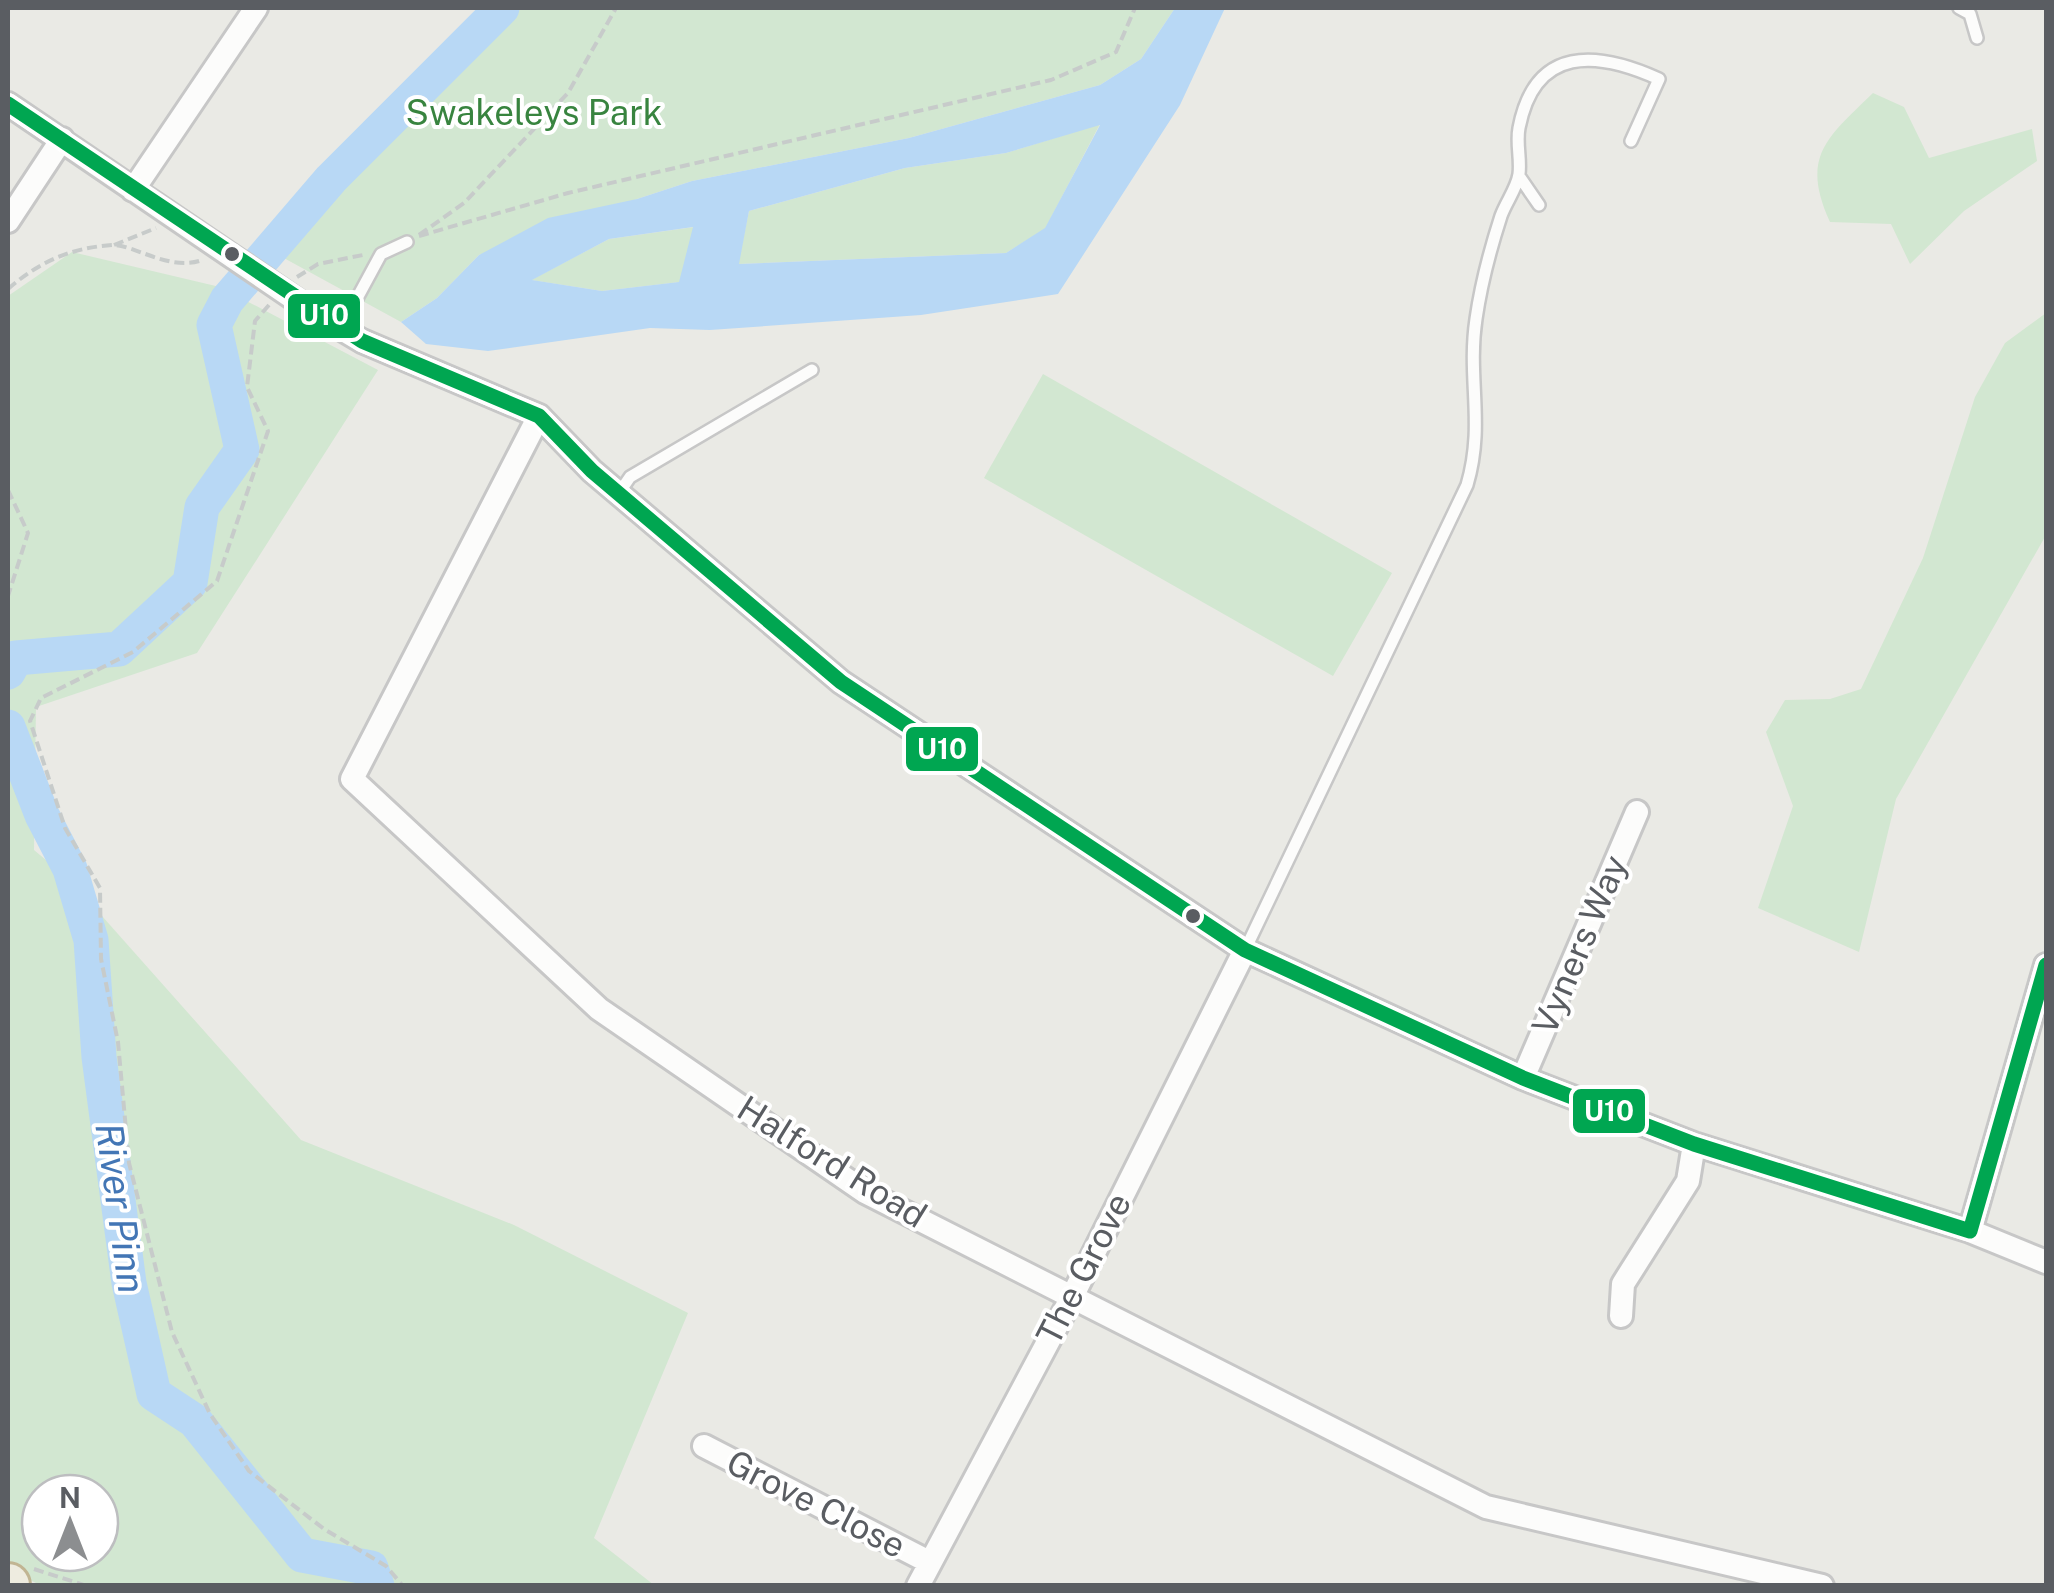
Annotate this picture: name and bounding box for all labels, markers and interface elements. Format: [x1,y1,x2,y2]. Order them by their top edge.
park label: Swakeleys Park [406,92,663,133]
unlabelled marker [222,244,242,264]
line badge: U10 [286,292,362,340]
text: U10 [299,298,349,331]
line badge: U10 [904,725,980,773]
text: U10 [917,732,967,765]
street label: Vyners Way [1523,849,1636,1040]
unlabelled marker [1183,906,1203,926]
street label: Halford Road [730,1087,934,1236]
line badge: U10 [1571,1087,1647,1135]
text: U10 [1584,1094,1634,1127]
water label: River Pinn [86,1120,155,1296]
street label: The Grove [1028,1186,1139,1351]
street label: Grove Close [720,1441,912,1566]
north arrow [20,1473,120,1573]
text: N [59,1481,81,1514]

